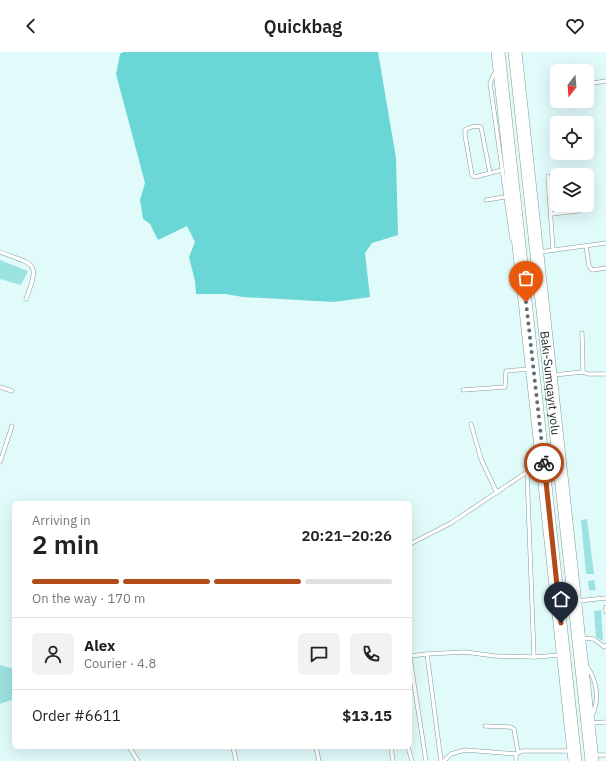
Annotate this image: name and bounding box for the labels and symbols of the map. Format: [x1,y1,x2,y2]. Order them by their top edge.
north arrow [550,64,594,108]
pin [509,261,543,302]
street label: Bakı-Sumqayıt yolu [538,330,564,436]
courier [524,443,564,483]
pin [544,582,578,623]

